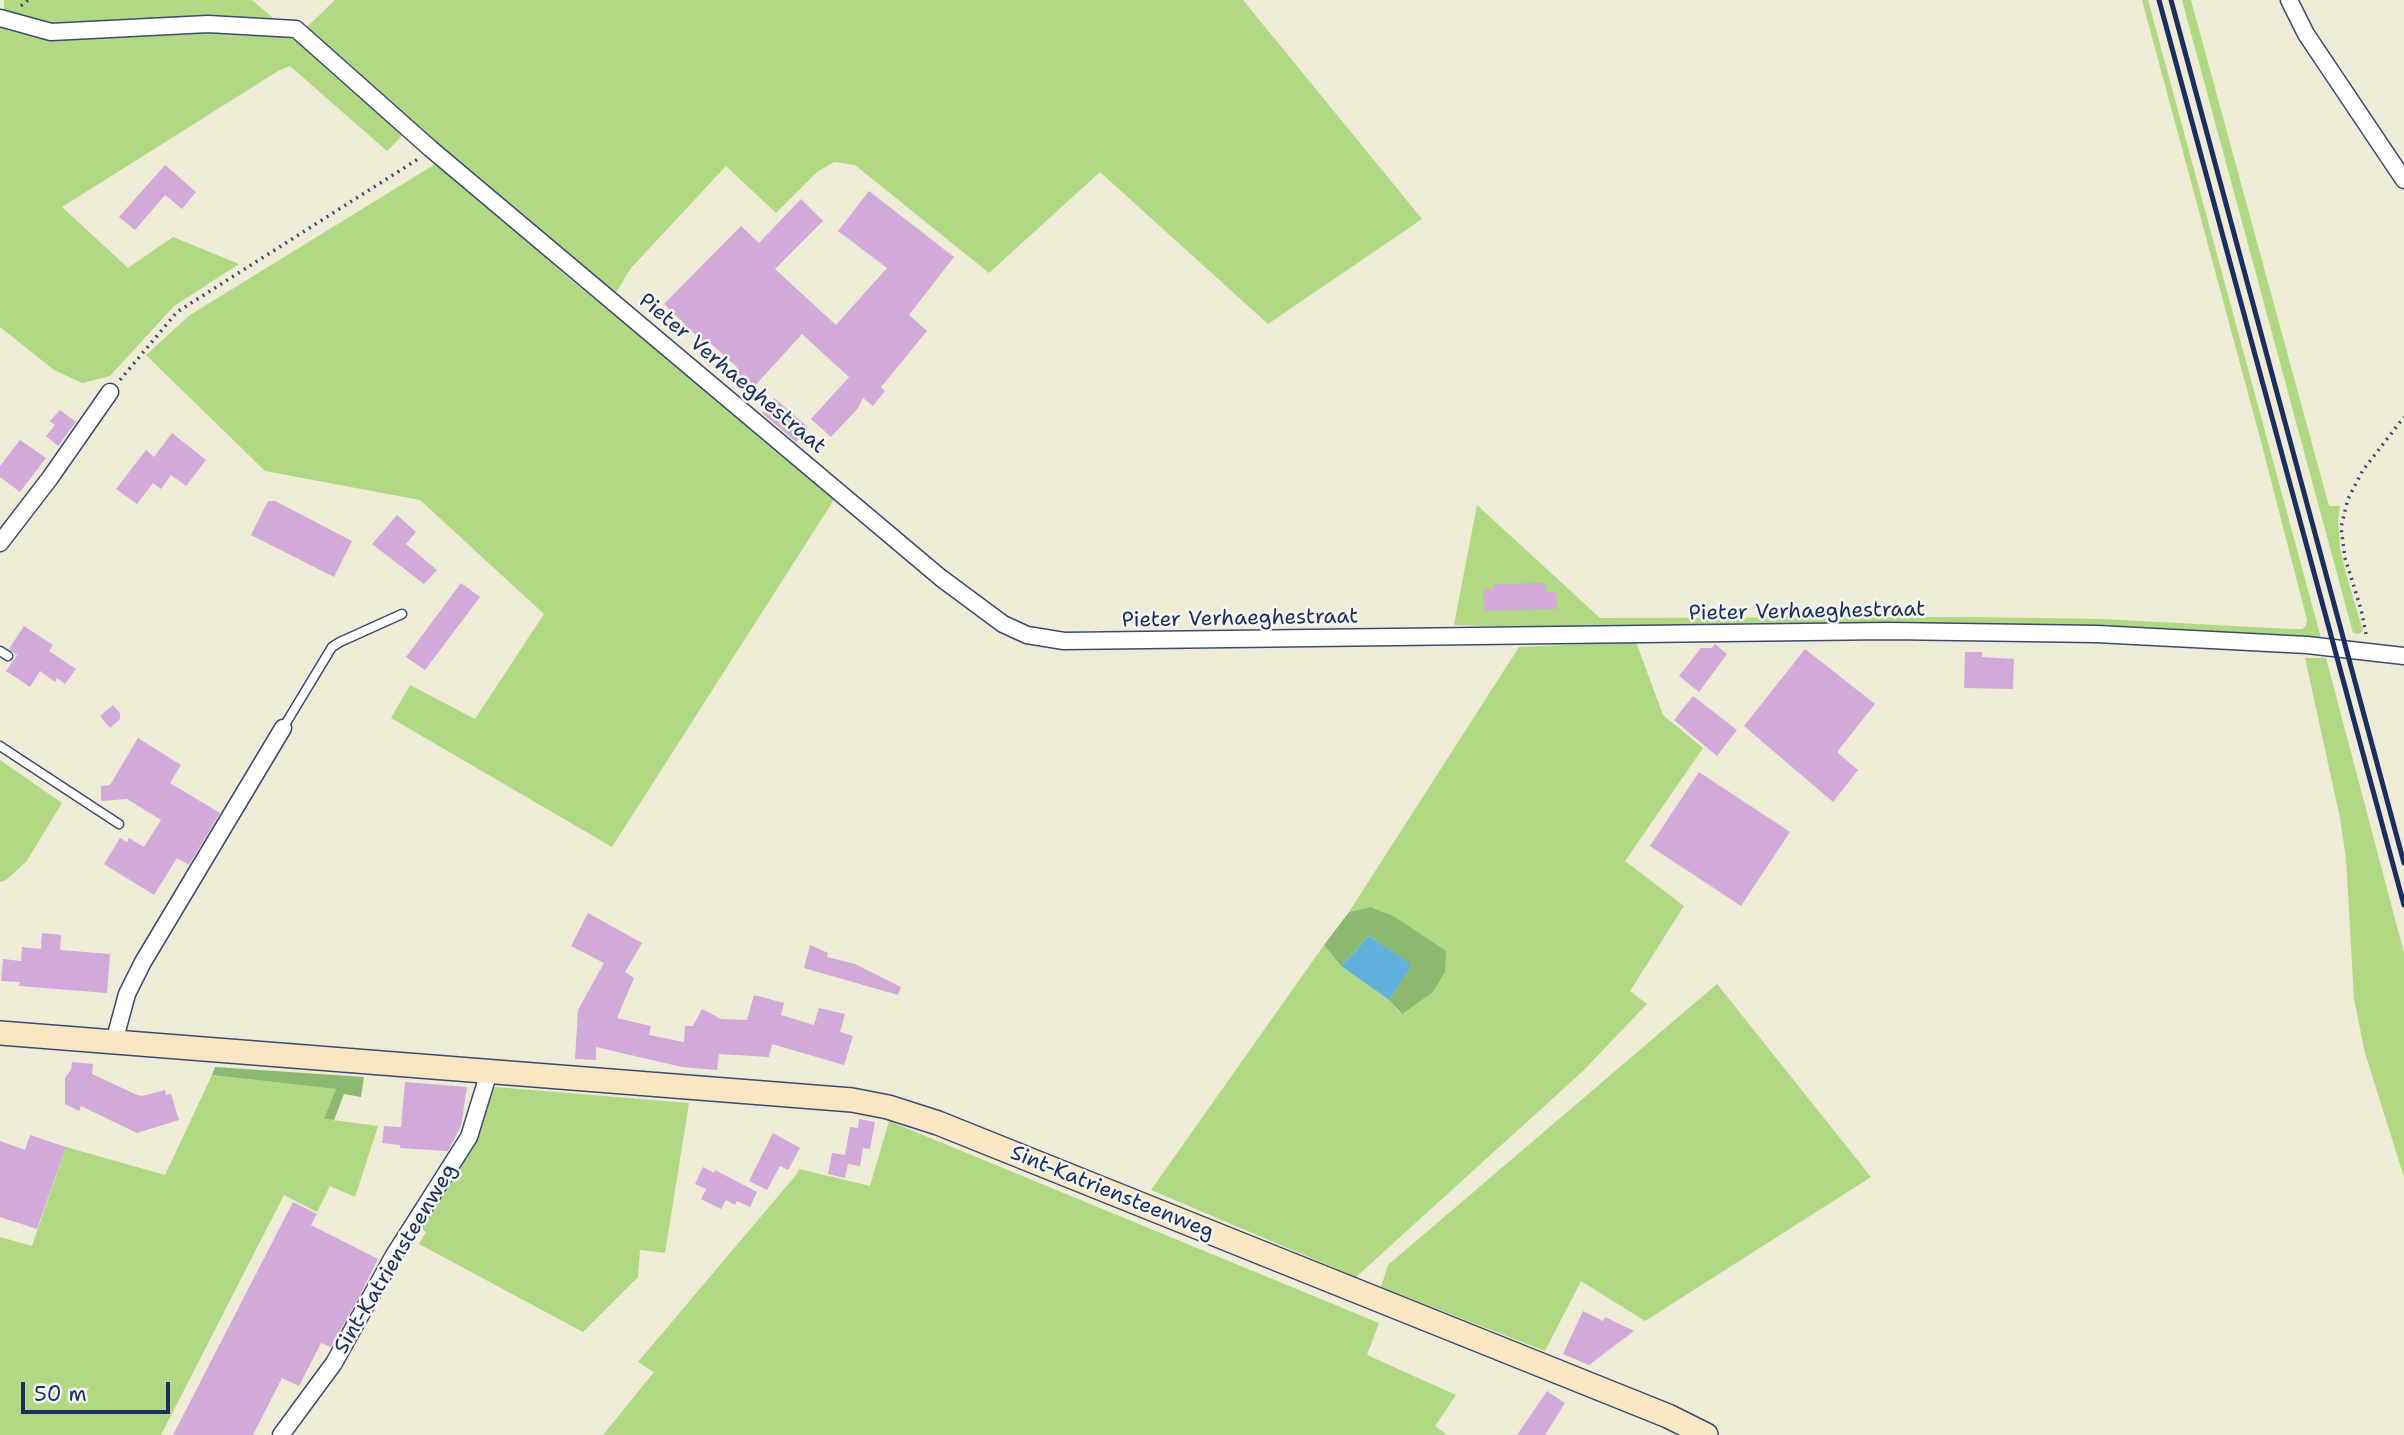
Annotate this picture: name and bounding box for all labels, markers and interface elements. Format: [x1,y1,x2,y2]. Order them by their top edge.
street label: Pieter Verhaeghestraat [633,288,831,460]
street label: Pieter Verhaeghestraat [1688,597,1926,627]
street label: Pieter Verhaeghestraat [1121,604,1359,634]
street label: Sint-Katriensteenweg [1007,1141,1217,1245]
street label: Sint-Katriensteenweg [329,1159,463,1359]
scale bar [24,1368,173,1412]
text: 50 m [34,1380,87,1408]

